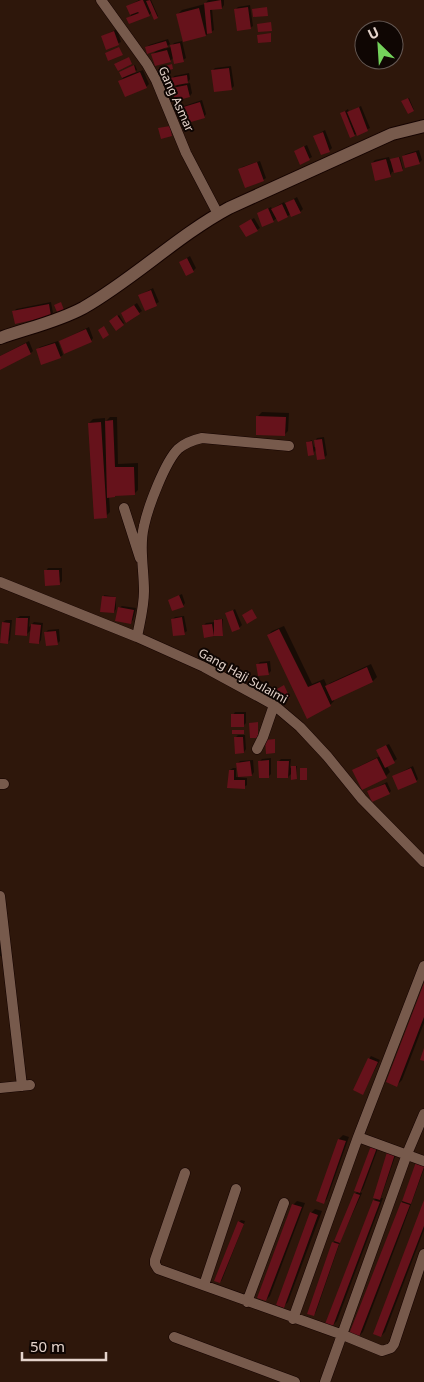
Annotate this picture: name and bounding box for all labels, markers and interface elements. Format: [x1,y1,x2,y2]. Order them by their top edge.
north arrow [354,20,404,70]
text: U [364,22,382,44]
street label: Gang Asmar [155,63,198,134]
street label: Gang Haji Sulaimi [196,644,291,707]
scale bar [22,1330,106,1362]
text: 50 m [30,1336,65,1356]

